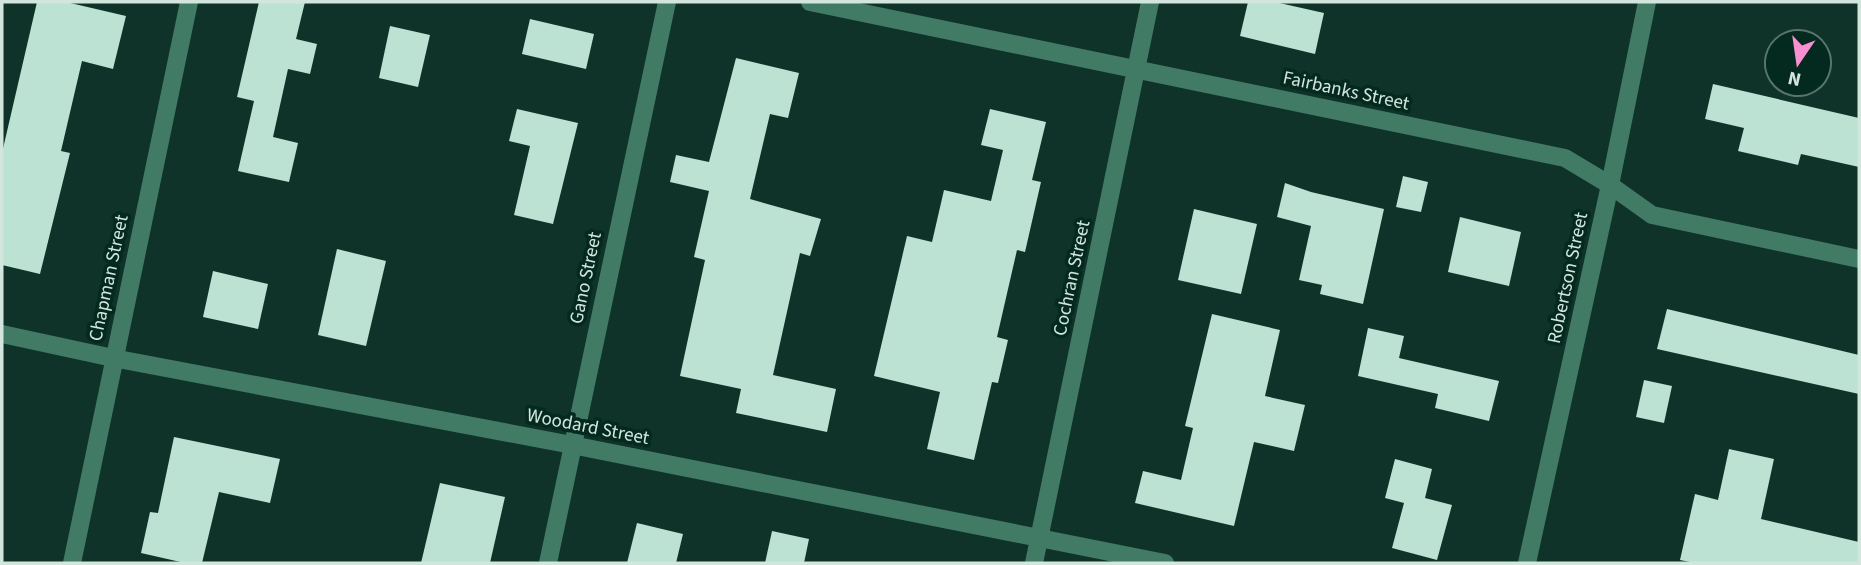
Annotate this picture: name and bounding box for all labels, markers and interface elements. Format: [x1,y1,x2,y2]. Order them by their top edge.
north arrow [1763,28,1833,98]
street label: Fairbanks Street [1280,64,1412,118]
text: N [1785,64,1804,93]
street label: Robertson Street [1541,209,1595,346]
street label: Chapman Street [82,212,136,344]
street label: Cochran Street [1047,217,1098,338]
street label: Gano Street [563,229,609,326]
street label: Woodard Street [525,402,652,452]

